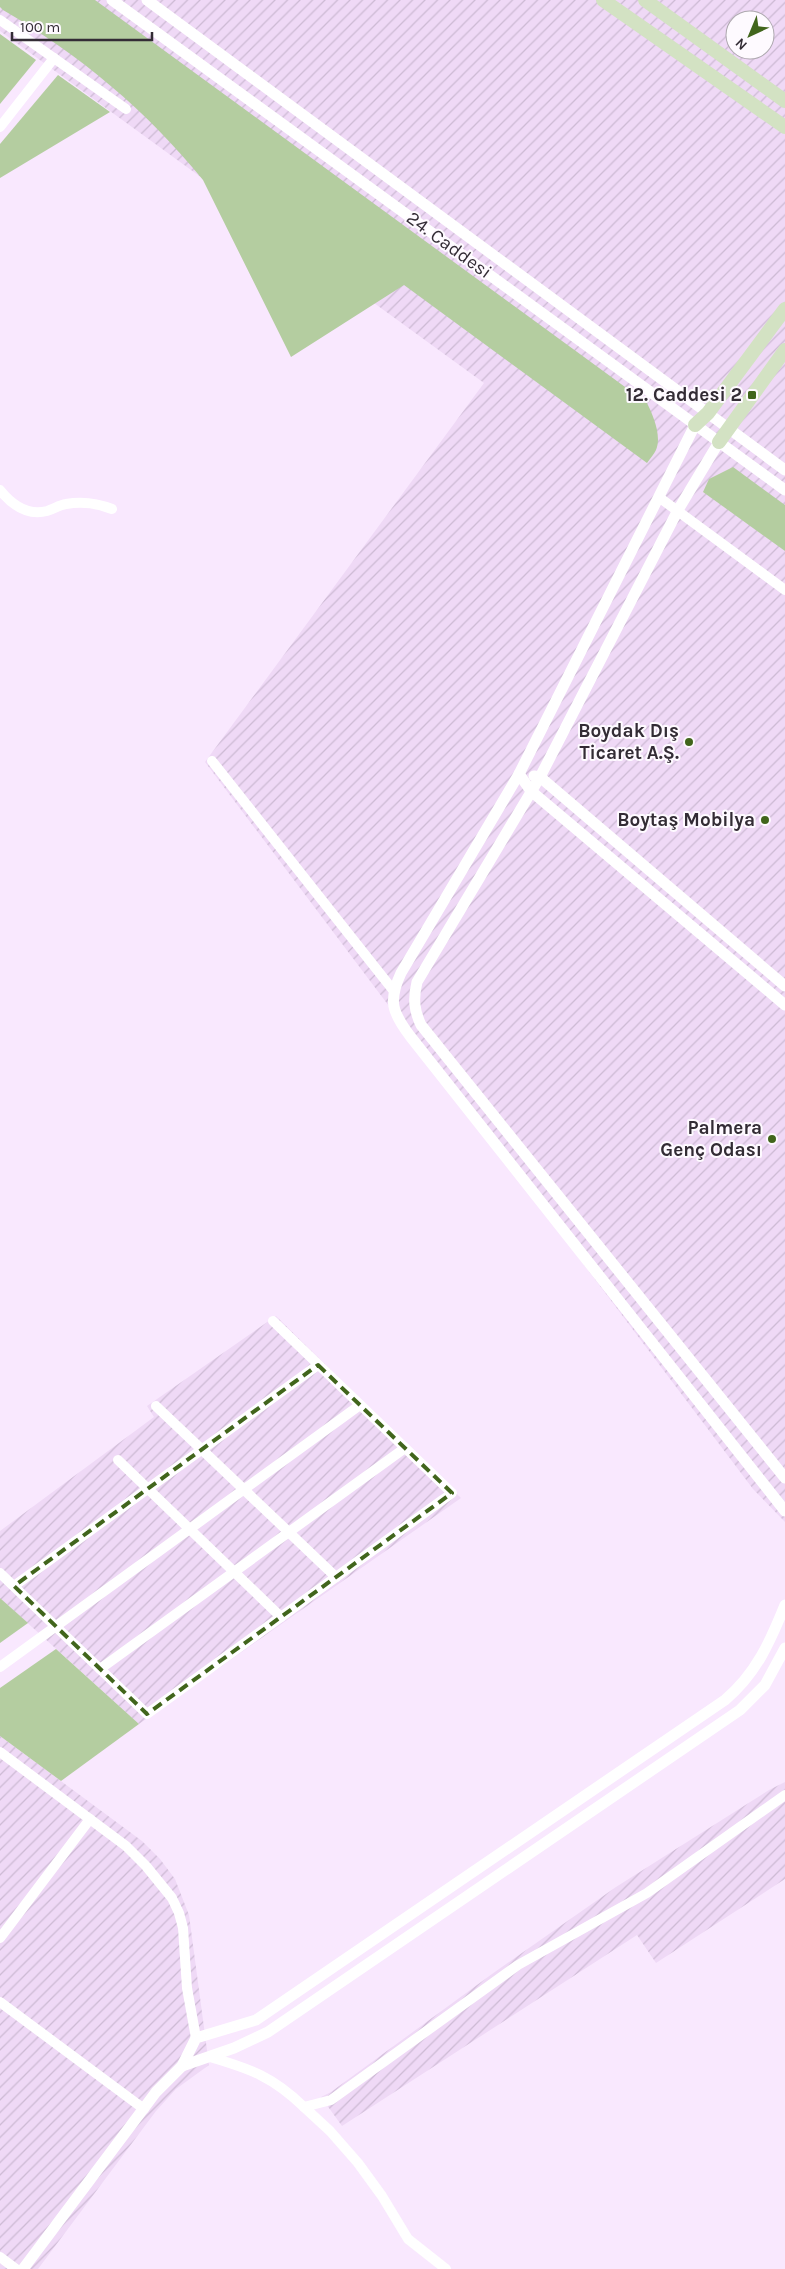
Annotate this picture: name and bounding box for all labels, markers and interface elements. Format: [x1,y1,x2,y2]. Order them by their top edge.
scale bar [12,10,152,42]
north arrow [725,10,775,60]
text: 100 m [20,18,60,36]
text: N [732,34,751,54]
street label: 24. Caddesi [402,207,496,283]
place label: 12. Caddesi 2 [626,384,742,406]
marker: 12. Caddesi 2 [746,389,758,401]
place label: Boydak Dış Ticaret A.Ş. [578,720,679,764]
marker: Boydak Dış Ticaret A.Ş. [683,736,695,748]
place label: Boytaş Mobilya [617,809,755,831]
marker: Boytaş Mobilya [759,814,771,826]
place label: Palmera Genç Odası [660,1117,762,1161]
marker: Palmera Genç Odası [766,1133,778,1145]

